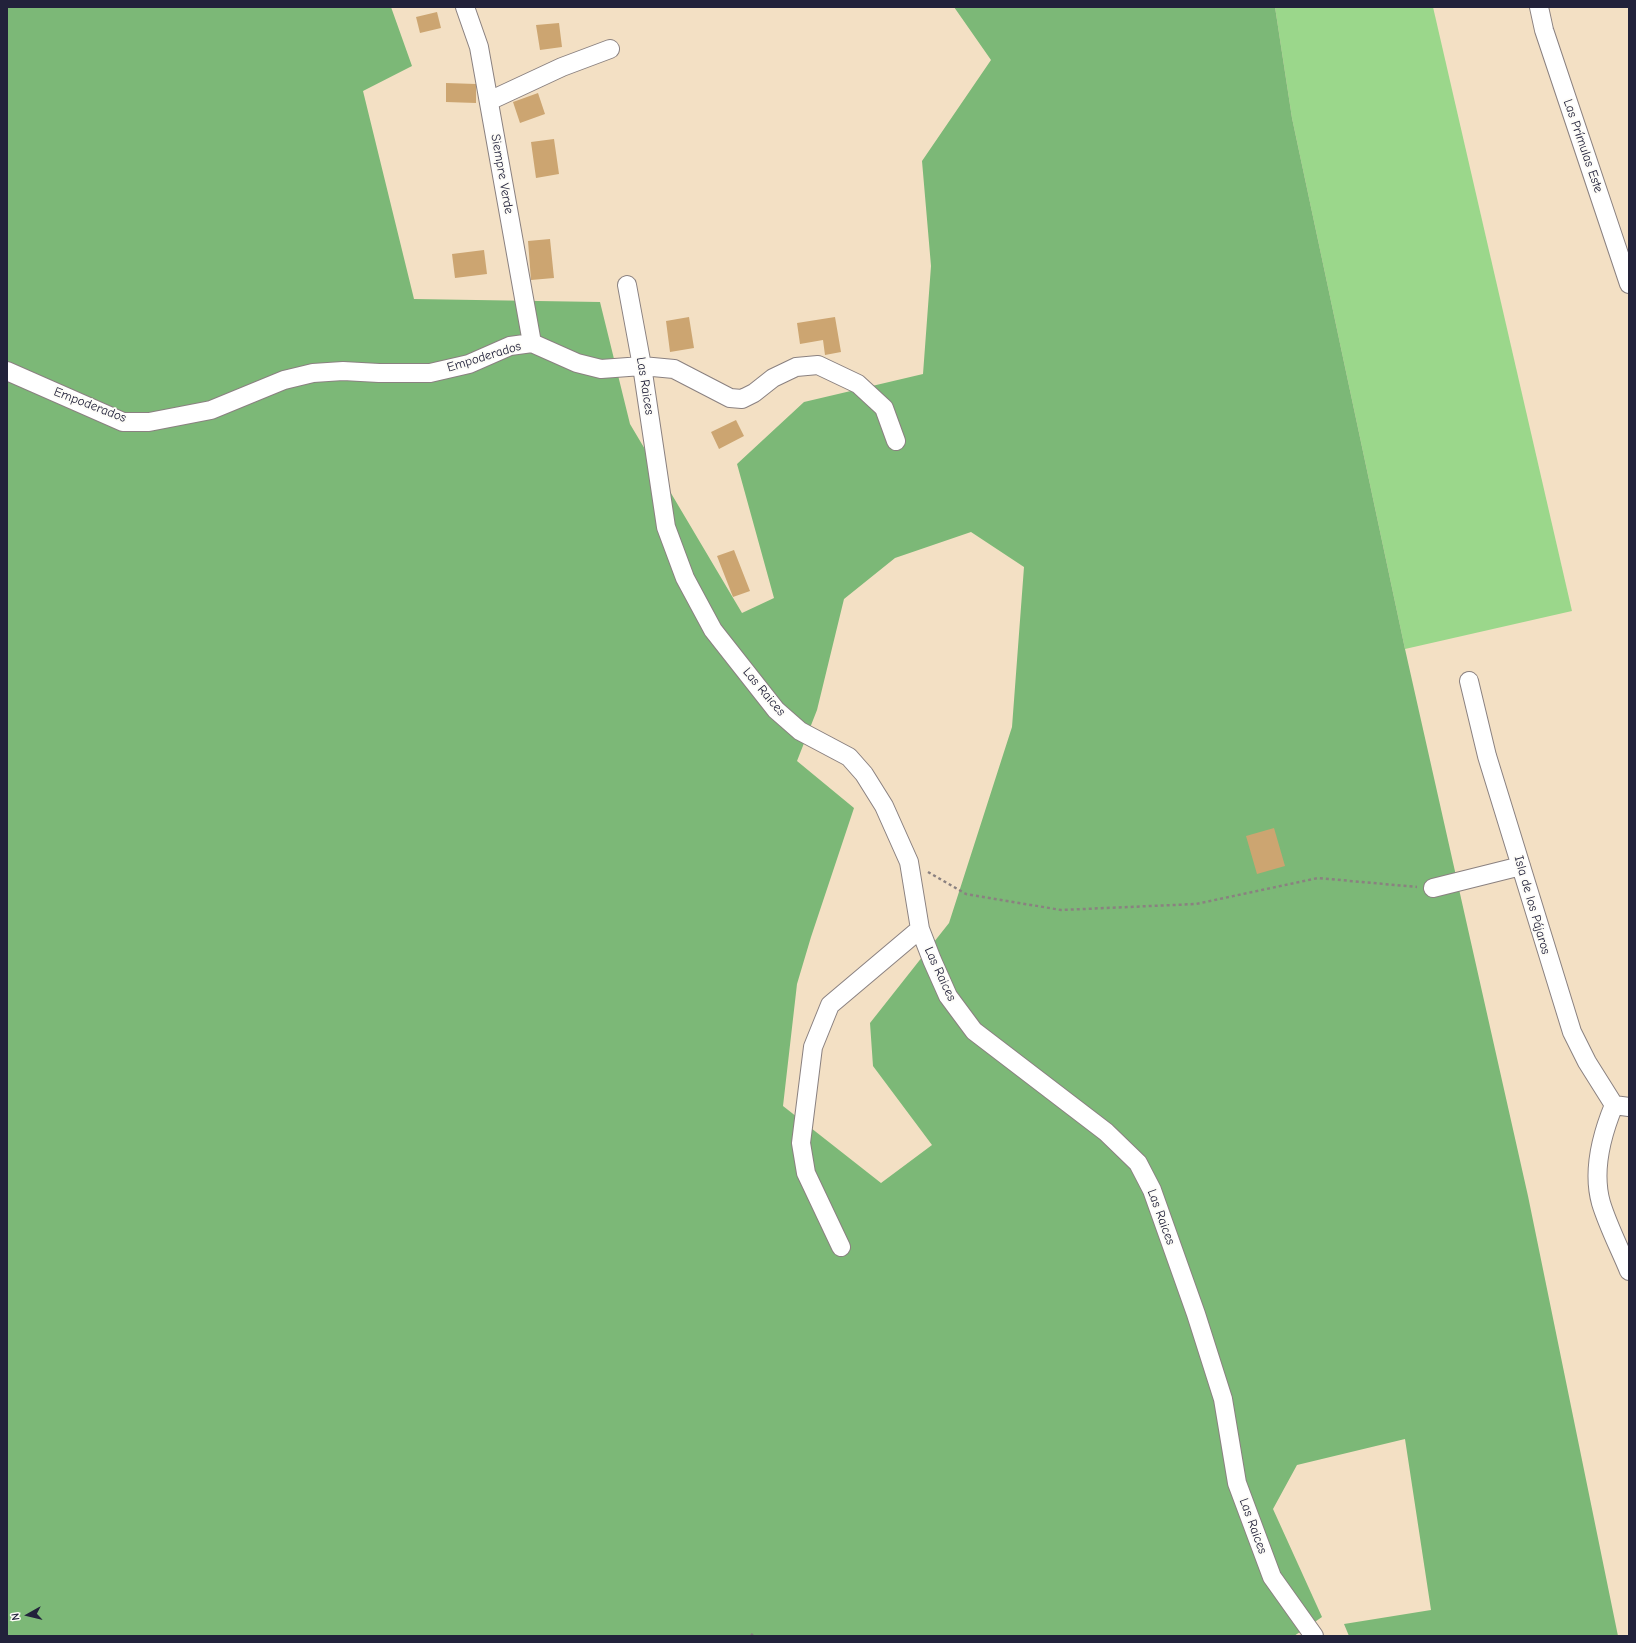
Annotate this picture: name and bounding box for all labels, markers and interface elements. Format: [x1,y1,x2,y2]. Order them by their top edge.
street label: Las Prímulas Este [1560,97,1606,195]
street label: Siempre Verde [487,133,517,215]
street label: Empoderados [445,338,523,376]
street label: Las Raices [633,356,657,416]
street label: Empoderados [52,384,128,426]
street label: Las Raices [739,665,789,719]
street label: Isla de los Pájaros [1510,854,1554,956]
street label: Las Raices [921,944,959,1004]
street label: Las Raices [1144,1187,1178,1247]
street label: Las Raices [1236,1496,1270,1556]
north arrow [8,1595,48,1635]
text: N [9,1612,23,1621]

